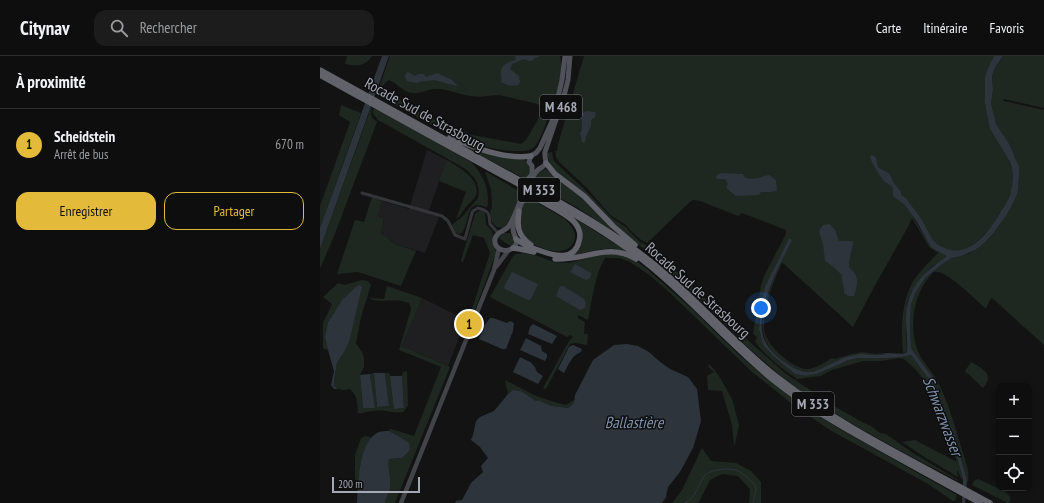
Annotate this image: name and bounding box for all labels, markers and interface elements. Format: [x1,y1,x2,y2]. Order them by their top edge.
search box [94,10,374,46]
text: Citynav [20,16,70,40]
icon: search [108,17,130,39]
text: Rechercher [140,18,197,37]
text: Carte [876,19,901,37]
text: Itinéraire [923,19,968,37]
text: Favoris [990,19,1024,37]
text: À proximité [16,71,86,93]
street label: Rocade Sud de Strasbourg [362,73,488,155]
road number: M 468 [540,95,582,119]
text: Scheidstein [54,127,115,146]
text: 1 [26,136,32,153]
text: 670 m [275,136,304,153]
text: Arrêt de bus [54,146,108,163]
road number: M 353 [518,178,560,202]
button: Enregistrer [16,192,156,230]
button: Partager [164,192,304,230]
street label: Rocade Sud de Strasbourg [642,238,754,342]
your location [751,298,771,318]
pin: 1 [456,309,482,339]
water label: Schwarzwasser [919,374,968,461]
map controls [996,383,1032,491]
button: + [996,383,1032,419]
road number: M 353 [792,392,834,416]
water label: Ballastière [605,412,665,432]
button: − [996,419,1032,455]
button: locate [996,455,1032,491]
scale bar [332,475,420,494]
text: 200 m [338,477,362,491]

